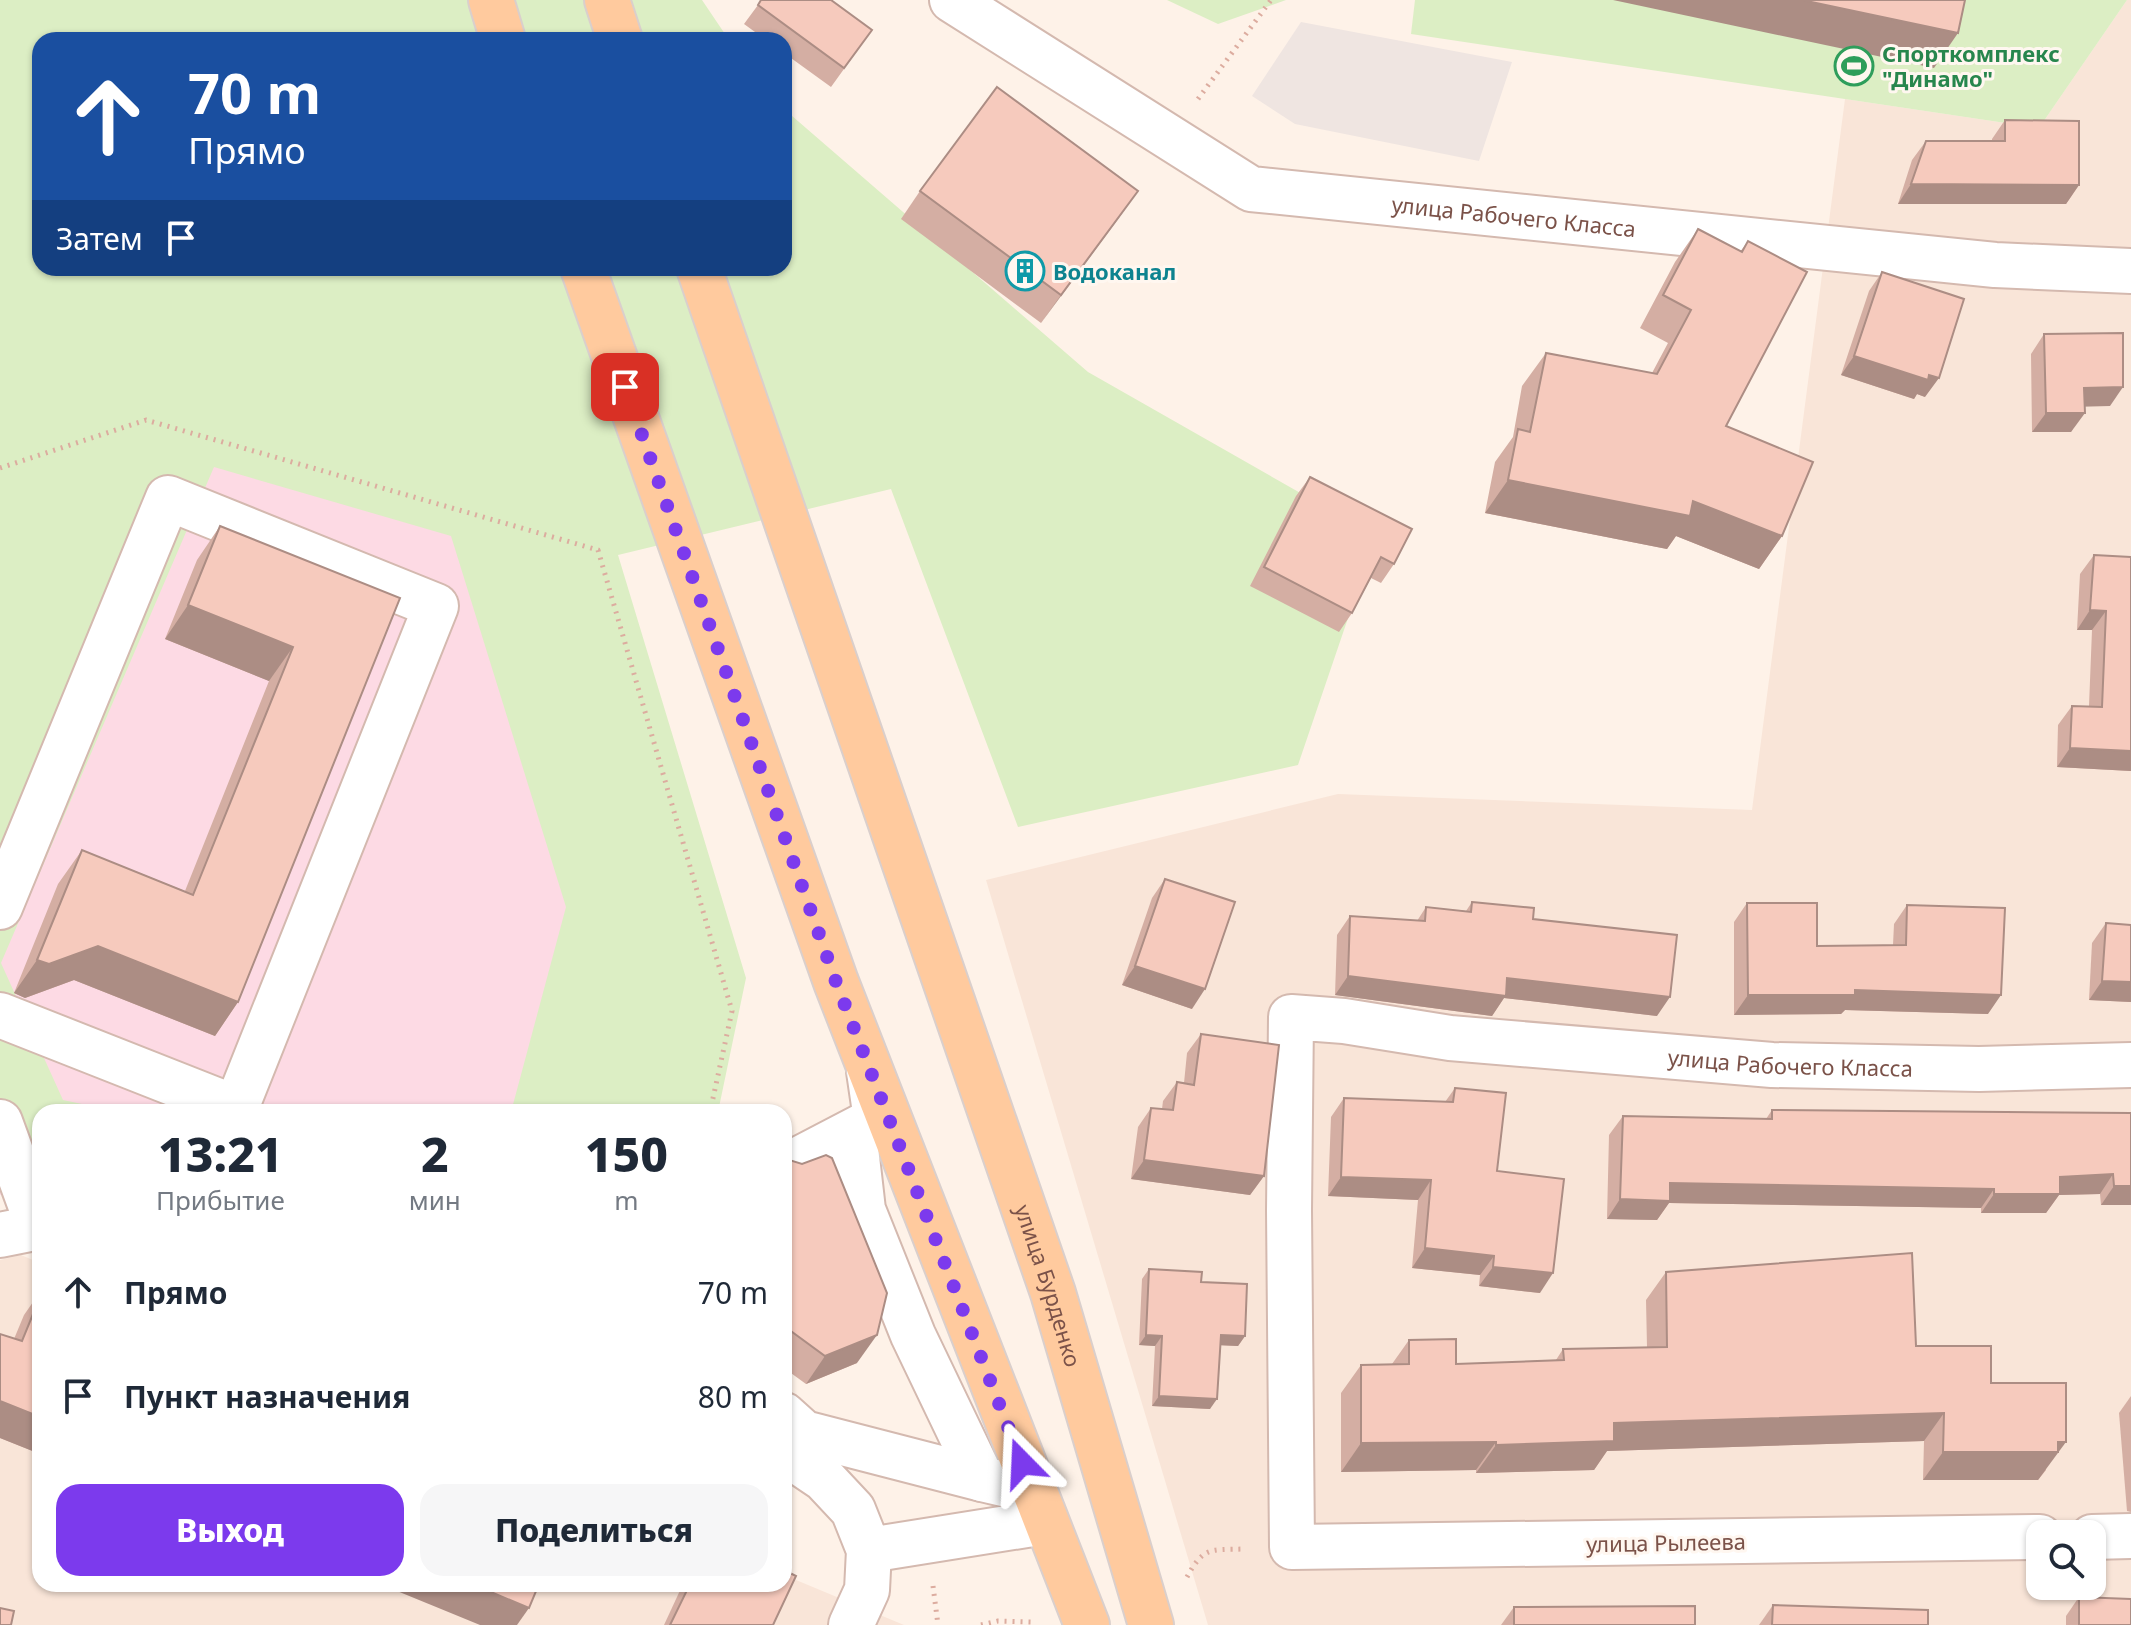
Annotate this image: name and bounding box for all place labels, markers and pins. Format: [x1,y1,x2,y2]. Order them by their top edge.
place label: Спорткомплекс "Динамо" [1882,38,2060,93]
sports icon: Спорткомплекс "Динамо" [1833,45,1875,87]
building icon: Водоканал [1004,250,1046,292]
place label: Водоканал [1053,256,1176,286]
pin [591,353,659,421]

